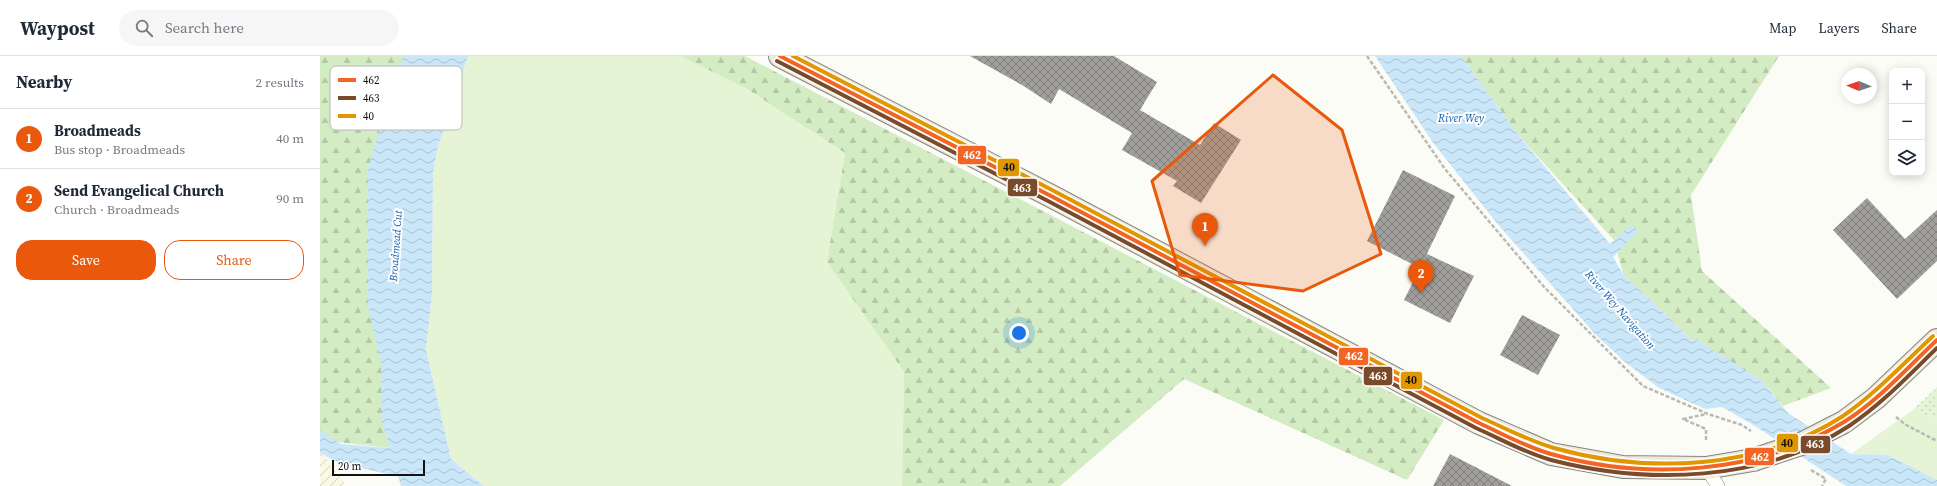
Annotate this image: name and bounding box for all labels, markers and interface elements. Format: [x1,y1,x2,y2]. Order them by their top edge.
search box [119,10,399,46]
text: Waypost [20,15,95,41]
icon: search [133,17,155,39]
text: Search here [165,17,244,38]
text: Map [1769,18,1796,38]
text: Layers [1818,18,1860,38]
text: Share [1882,18,1917,38]
legend [330,66,462,130]
north arrow [1841,68,1877,104]
map controls [1889,68,1925,176]
button: + [1889,68,1925,104]
text: Nearby [16,70,72,94]
text: 462 [363,73,380,88]
text: 2 results [256,74,304,91]
text: 463 [363,91,380,106]
button: − [1889,104,1925,140]
text: 40 [363,109,374,124]
water label: River Wey [1437,111,1485,126]
text: Broadmeads [54,120,141,141]
text: 1 [25,130,33,147]
text: 40 m [276,130,304,147]
button: layers [1889,140,1925,176]
text: Bus stop · Broadmeads [54,141,185,158]
line badge: 462 [957,145,987,165]
text: 462 [963,148,981,163]
line badge: 40 [997,158,1020,177]
text: 40 [1003,160,1015,175]
line badge: 463 [1007,178,1038,197]
text: Send Evangelical Church [54,180,224,201]
text: 463 [1013,181,1031,196]
text: 2 [25,190,33,207]
text: 90 m [276,190,304,207]
text: Church · Broadmeads [54,201,179,218]
water label: Broadmead Cut [386,209,406,283]
pin: 1 [1192,213,1218,246]
button: Save [16,240,156,280]
button: Share [164,240,304,280]
pin: 2 [1408,260,1434,293]
water label: River Wey Navigation [1581,267,1659,353]
your location [1009,323,1029,343]
line badge: 462 [1338,347,1369,366]
text: 462 [1345,349,1363,364]
line badge: 463 [1363,366,1393,386]
text: 463 [1369,369,1387,384]
line badge: 40 [1400,371,1423,390]
text: 40 [1405,373,1417,388]
line badge: 40 [1776,433,1799,453]
line badge: 463 [1800,435,1831,454]
text: 40 [1781,436,1793,451]
text: 463 [1806,437,1824,452]
line badge: 462 [1744,447,1775,466]
text: 462 [1751,450,1769,465]
scale bar [332,458,425,477]
text: 20 m [338,459,361,474]

